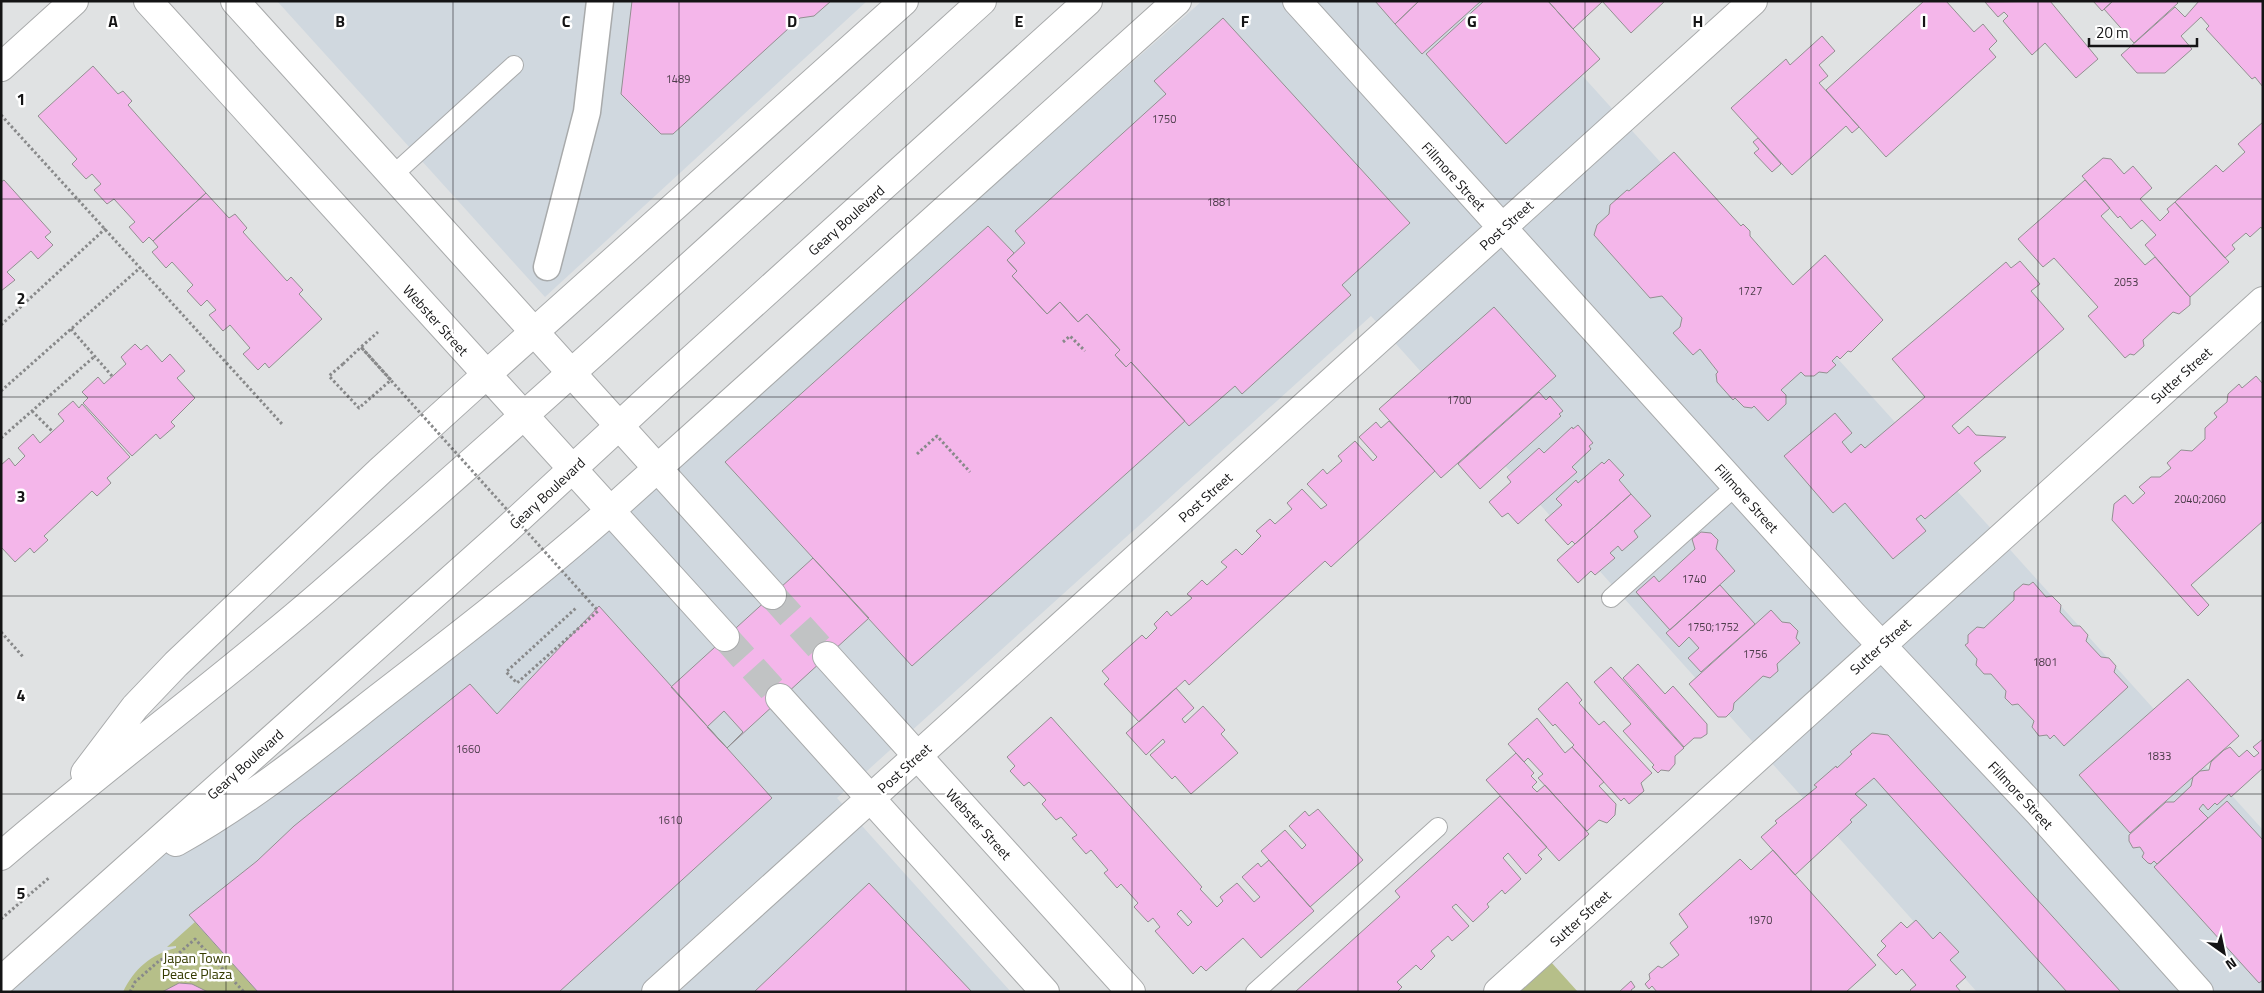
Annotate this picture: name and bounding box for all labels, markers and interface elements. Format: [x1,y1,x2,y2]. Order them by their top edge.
text: A [108,9,118,33]
text: B [335,9,345,33]
text: C [562,9,571,33]
text: D [787,9,797,33]
text: E [1015,9,1024,33]
text: F [1241,9,1250,33]
text: G [1467,9,1477,33]
text: H [1693,9,1703,33]
text: I [1922,9,1926,33]
scale bar [2089,15,2196,47]
text: 20 m [2096,21,2129,44]
house number: 1489 [666,71,690,87]
text: 1 [17,87,25,111]
house number: 1750 [1152,111,1176,127]
street label: Fillmore Street [1417,137,1491,215]
street label: Geary Boulevard [803,180,889,260]
house number: 1881 [1207,194,1231,210]
street label: Post Street [1474,195,1538,255]
house number: 2053 [2114,274,2138,290]
street label: Webster Street [398,280,474,360]
house number: 1727 [1738,283,1762,299]
text: 2 [17,286,25,310]
street label: Sutter Street [2146,342,2216,408]
house number: 1700 [1447,392,1471,408]
street label: Geary Boulevard [504,452,590,534]
street label: Fillmore Street [1710,459,1784,537]
street label: Post Street [1173,467,1237,527]
text: 3 [17,484,25,508]
house number: 2040;2060 [2174,491,2226,507]
house number: 1740 [1682,571,1706,587]
street label: Sutter Street [1845,613,1915,679]
house number: 1750;1752 [1687,619,1739,635]
house number: 1756 [1743,646,1767,662]
house number: 1801 [2033,654,2057,670]
text: 4 [17,683,26,707]
street label: Geary Boulevard [202,724,288,804]
street label: Post Street [872,738,936,798]
house number: 1660 [456,741,480,757]
house number: 1833 [2147,748,2171,764]
street label: Fillmore Street [1984,756,2058,834]
street label: Webster Street [941,784,1017,864]
house number: 1610 [658,812,682,828]
text: 5 [17,881,26,905]
street label: Sutter Street [1545,885,1615,951]
house number: 1970 [1748,912,1772,928]
north arrow [2199,928,2249,978]
park label: Japan Town Peace Plaza [162,947,232,984]
text: N [2222,953,2241,976]

